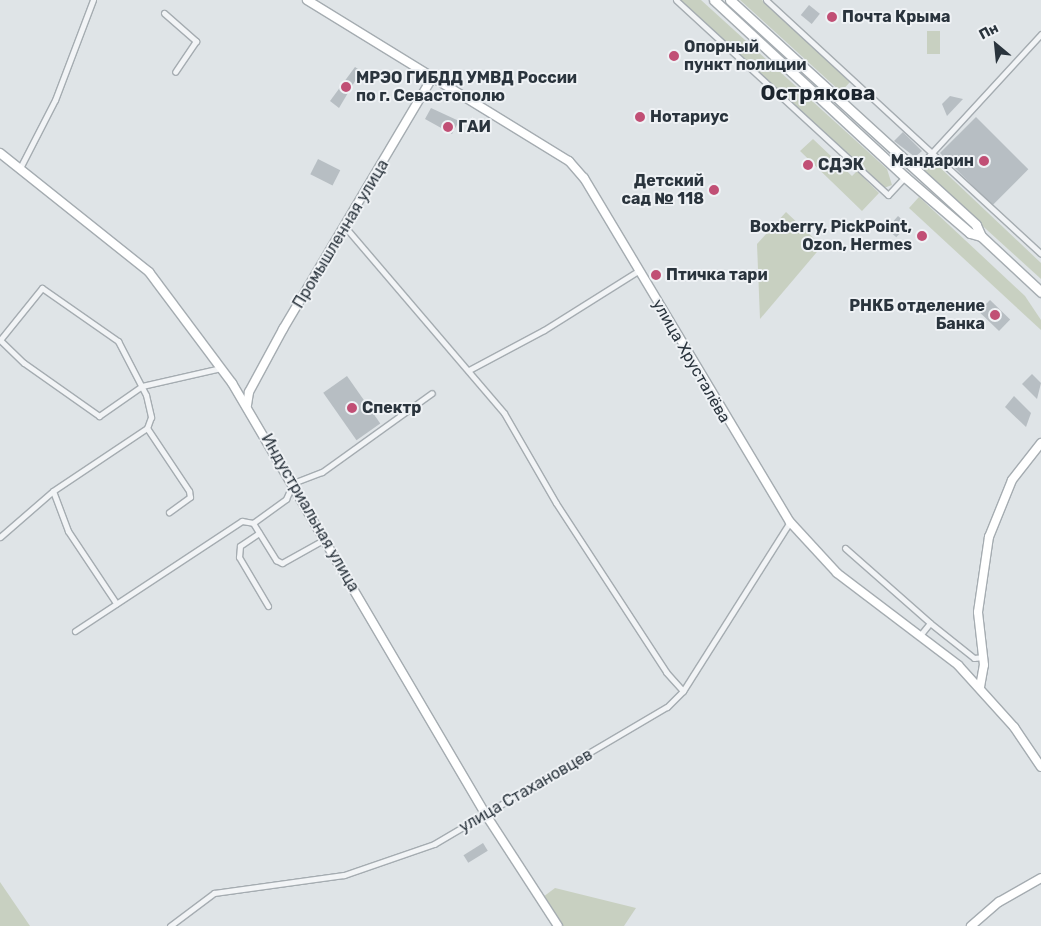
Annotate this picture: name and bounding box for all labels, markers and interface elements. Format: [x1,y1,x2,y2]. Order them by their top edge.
place label: Почта Крыма [842,7,950,27]
marker: Почта Крыма [826,11,838,23]
text: Пн [976,19,1001,43]
north arrow [971,20,1021,70]
place label: Опорный пункт полиции [684,37,806,75]
marker: Опорный пункт полиции [668,50,680,62]
place label: МРЭО ГИБДД УМВД России по г. Севастополю [356,68,577,106]
district label: Острякова [761,80,875,106]
marker: МРЭО ГИБДД УМВД России по г. Севастополю [340,81,352,93]
place label: Нотариус [650,107,729,127]
marker: Нотариус [634,111,646,123]
place label: ГАИ [458,117,491,137]
marker: ГАИ [442,121,454,133]
place label: Мандарин [891,151,974,171]
place label: СДЭК [818,155,864,175]
marker: Мандарин [978,155,990,167]
street label: Промышленная улица [289,156,393,312]
marker: СДЭК [802,159,814,171]
place label: Детский сад № 118 [622,171,704,209]
marker: Детский сад № 118 [708,184,720,196]
place label: Boxberry, PickPoint, Ozon, Hermes [750,217,912,255]
marker: Boxberry, PickPoint, Ozon, Hermes [916,230,928,242]
place label: Птичка тари [666,265,768,285]
marker: Птичка тари [650,269,662,281]
street label: улица Хрусталёва [648,296,734,426]
place label: РНКБ отделение Банка [849,296,985,334]
marker: РНКБ отделение Банка [989,309,1001,321]
place label: Спектр [362,398,421,418]
marker: Спектр [346,402,358,414]
street label: Индустриальная улица [257,431,363,595]
street label: улица Стахановцев [456,745,596,837]

